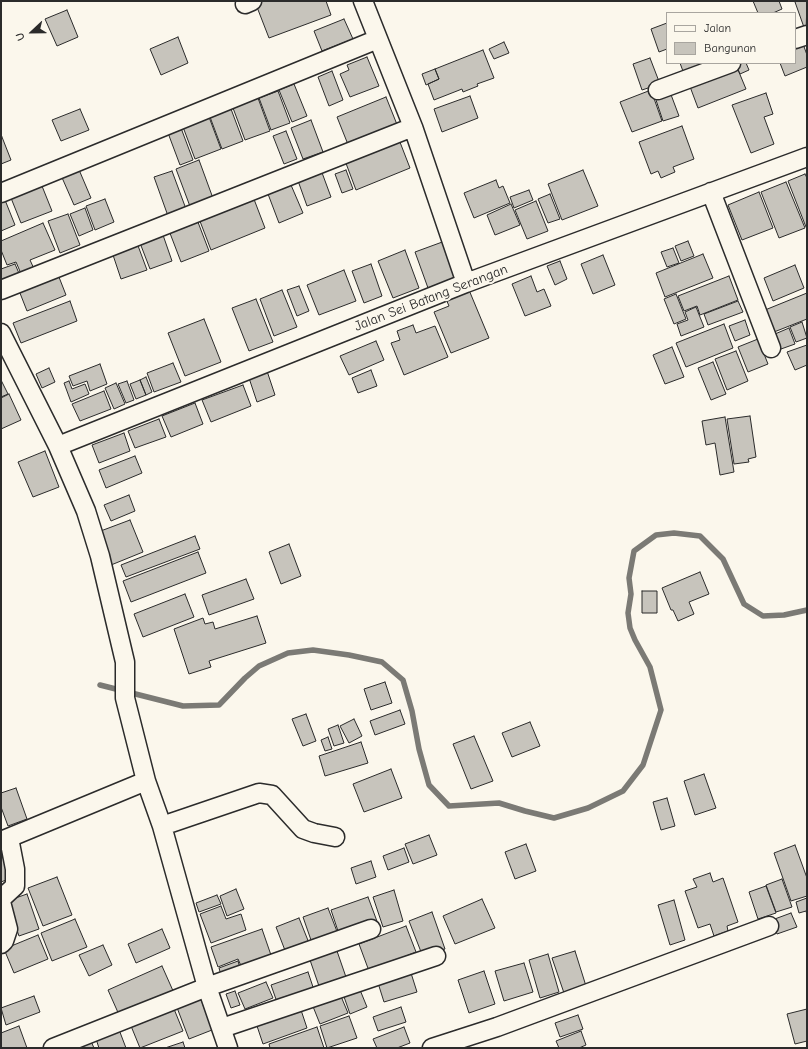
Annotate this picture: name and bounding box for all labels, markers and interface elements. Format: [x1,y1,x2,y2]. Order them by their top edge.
north arrow [12,12,52,52]
legend [666,12,796,64]
text: Jalan [704,21,731,35]
text: U [13,31,28,43]
text: Bangunan [704,41,756,55]
street label: Jalan Sei Batang Serangan [352,261,510,335]

